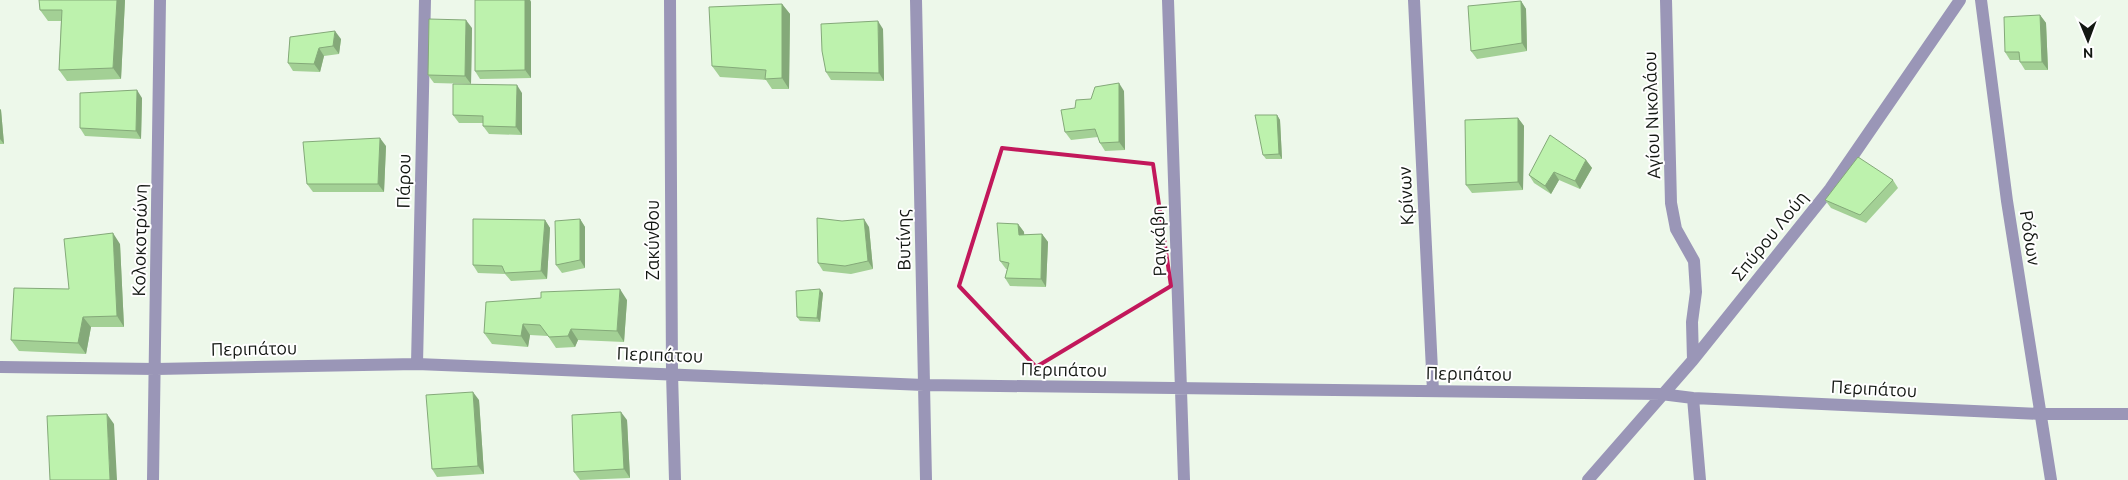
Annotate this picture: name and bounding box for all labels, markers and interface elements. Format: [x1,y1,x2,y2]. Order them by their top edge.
north arrow [2063,15,2113,65]
text: N [2083,45,2094,61]
street label: Αγίου Νικολάου [1639,51,1663,179]
street label: Πάρου [393,153,413,208]
street label: Κρίνων [1393,166,1417,226]
street label: Κολοκοτρώνη [128,184,150,296]
street label: Σπύρου Λούη [1727,187,1811,284]
street label: Ζακύνθου [642,200,662,280]
street label: Ραγκάβη [1147,205,1169,277]
street label: Βυτίνης [892,209,915,271]
street label: Ρόδων [2017,209,2045,267]
street label: Περιπάτου [211,337,297,359]
street label: Περιπάτου [616,342,704,366]
street label: Περιπάτου [1021,358,1107,380]
street label: Περιπάτου [1426,362,1512,384]
street label: Περιπάτου [1830,376,1918,400]

